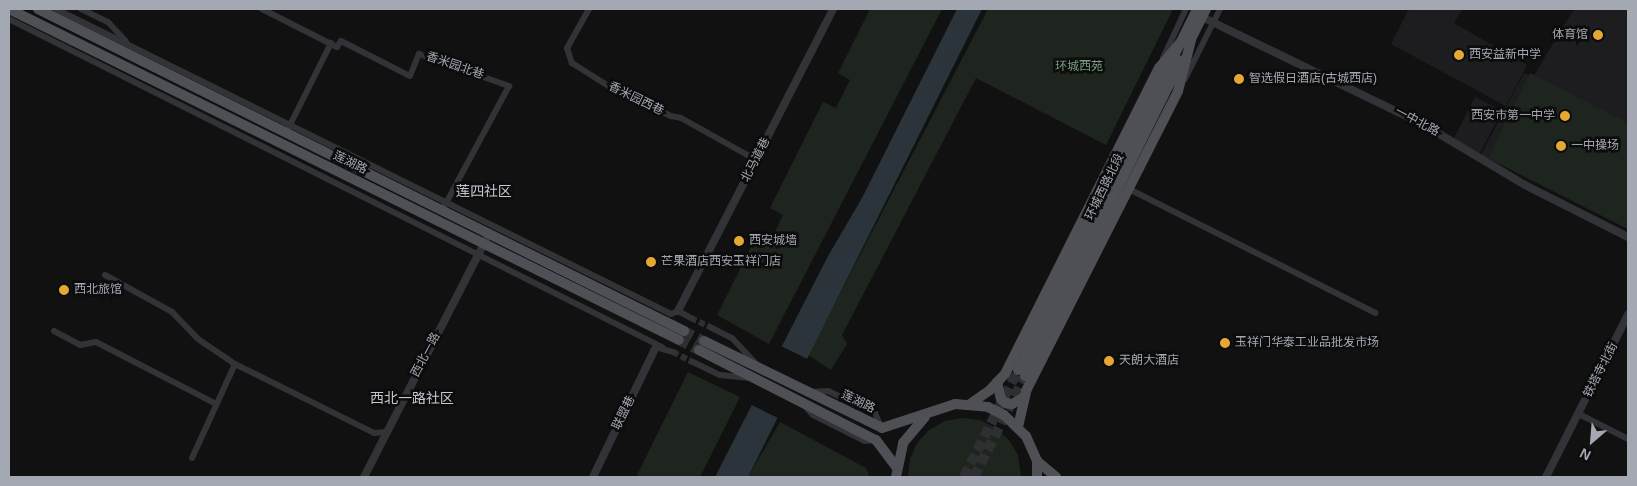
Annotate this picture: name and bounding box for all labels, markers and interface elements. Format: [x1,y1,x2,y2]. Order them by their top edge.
place label: 体育馆 [1552,28,1588,42]
marker: 体育馆 [1592,29,1604,41]
place label: 西安益新中学 [1469,48,1541,62]
street label: 香米园北巷 [424,49,486,83]
marker: 西安益新中学 [1453,49,1465,61]
park label: 环城西苑 [1055,60,1103,74]
place label: 智选假日酒店(古城西店) [1249,72,1377,86]
marker: 智选假日酒店(古城西店) [1233,73,1245,85]
street label: 香米园西巷 [606,79,666,119]
street label: 一中北路 [1392,104,1442,140]
place label: 西安市第一中学 [1471,109,1555,123]
marker: 西安市第一中学 [1559,110,1571,122]
street label: 北马道巷 [739,135,773,185]
place label: 一中操场 [1571,139,1619,153]
marker: 一中操场 [1555,140,1567,152]
street label: 莲湖路 [331,149,369,177]
street label: 环城西路北段 [1083,151,1127,223]
district label: 莲四社区 [456,183,512,199]
place label: 西安城墙 [749,234,797,248]
marker: 西安城墙 [733,235,745,247]
place label: 芒果酒店西安玉祥门店 [661,255,781,269]
marker: 芒果酒店西安玉祥门店 [645,256,657,268]
place label: 西北旅馆 [74,283,122,297]
marker: 西北旅馆 [58,284,70,296]
street label: 西北一路 [408,330,444,380]
place label: 玉祥门华泰工业品批发市场 [1235,336,1379,350]
marker: 玉祥门华泰工业品批发市场 [1219,337,1231,349]
street label: 铁塔寺北街 [1581,340,1621,400]
place label: 天朗大酒店 [1119,354,1179,368]
marker: 天朗大酒店 [1103,355,1115,367]
street label: 莲湖路 [839,388,877,416]
district label: 西北一路社区 [370,390,454,406]
street label: 联盟巷 [610,394,638,432]
north arrow [1567,416,1617,466]
text: N [1577,445,1593,464]

